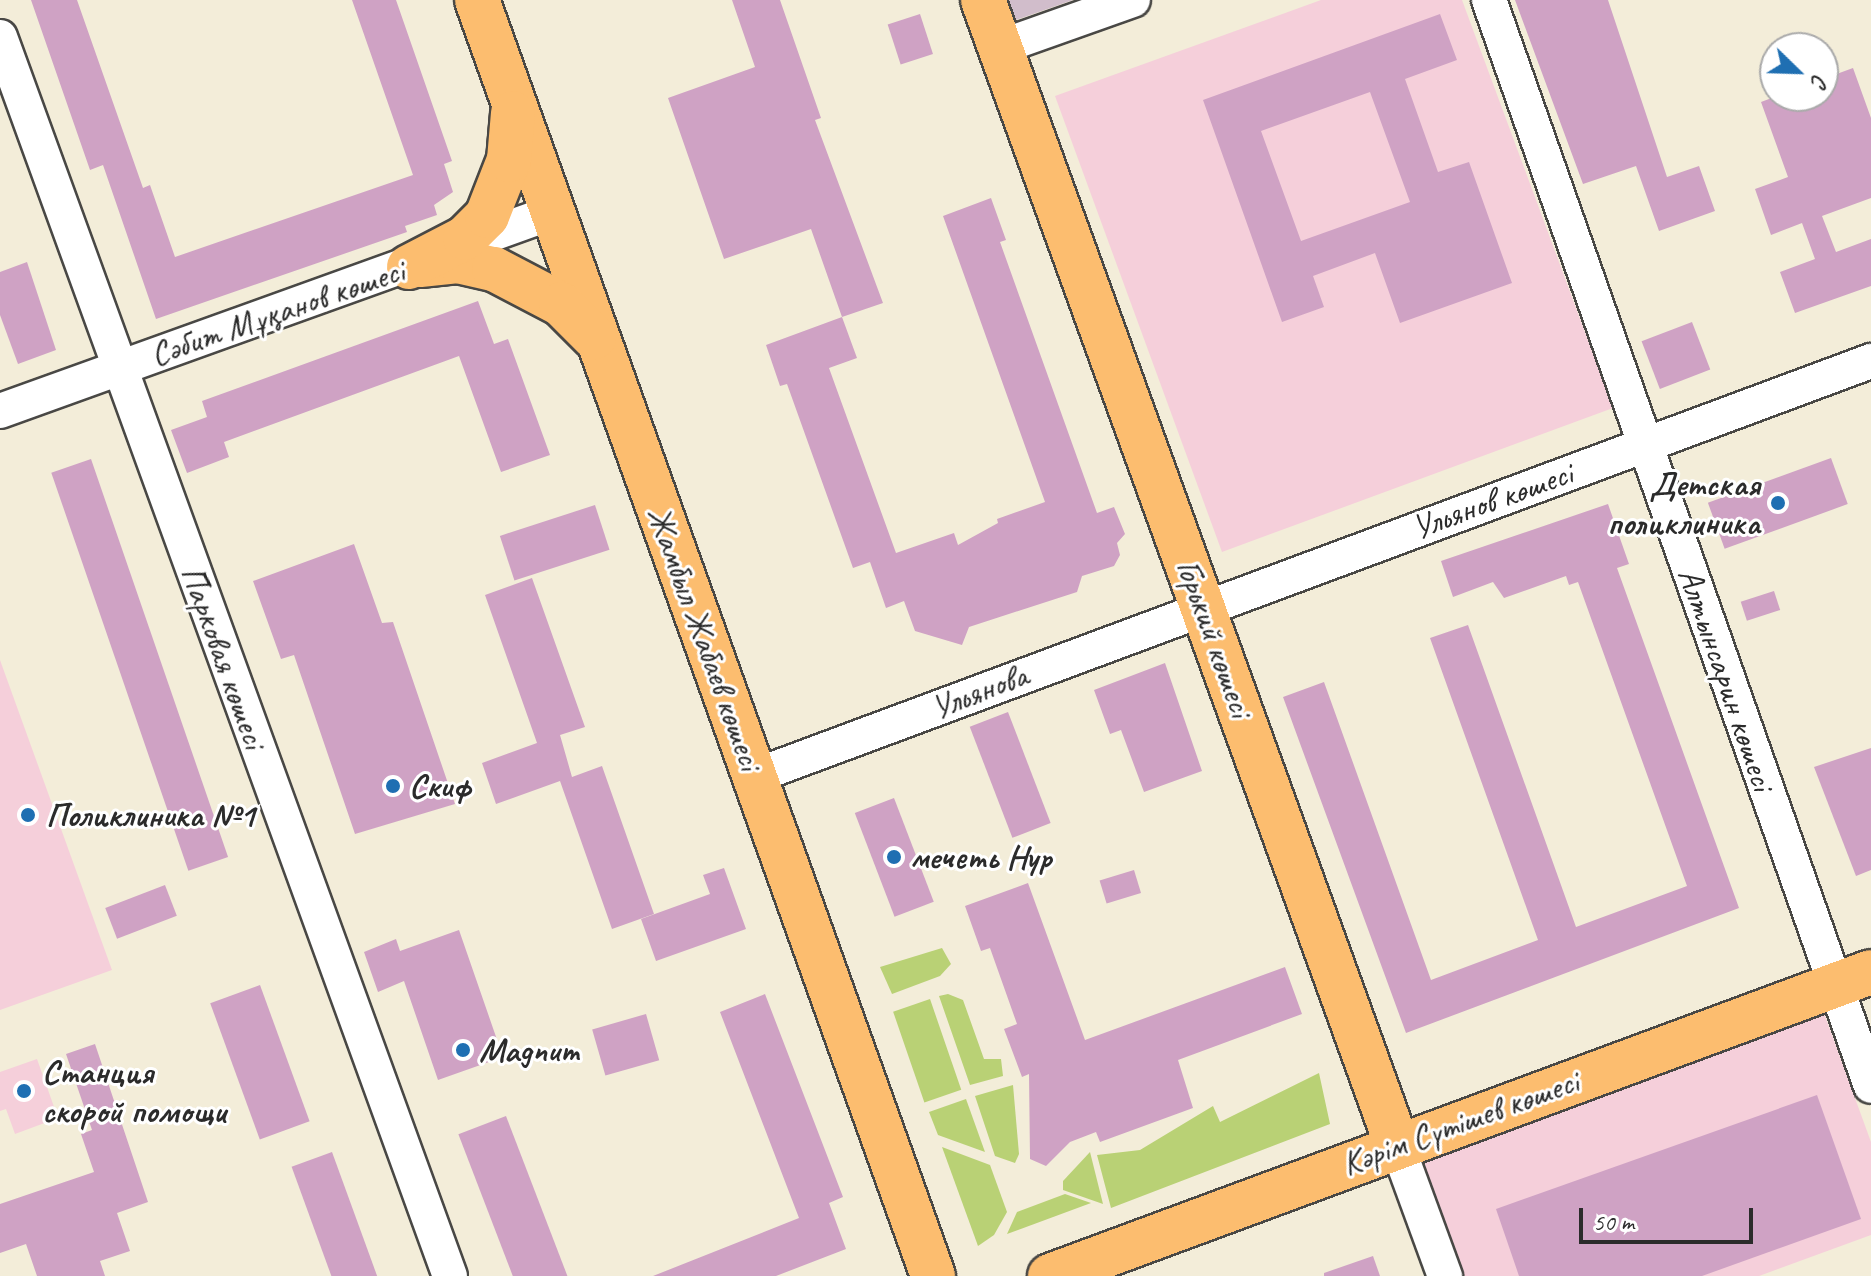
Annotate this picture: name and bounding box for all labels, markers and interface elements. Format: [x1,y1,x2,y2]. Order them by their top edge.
north arrow [1759,32,1839,112]
text: С [1804,70,1834,91]
street label: Сәбит Мұқанов көшесі [145,249,409,375]
street label: Ульянов көшесі [1406,452,1578,548]
place label: Детская поликлиника [1607,463,1760,542]
marker: Детская поликлиника [1767,492,1789,514]
street label: Жамбыл Жабаев көшесі [638,500,772,776]
street label: Горький көшесі [1168,554,1262,722]
street label: Парковая көшесі [172,560,276,754]
street label: Алтынсарин көшесі [1670,562,1784,796]
street label: Ульянова [925,654,1033,728]
place label: Скиф [409,766,471,806]
marker: Скиф [384,777,402,795]
place label: Поликлиника №1 [46,795,254,835]
marker: Поликлиника №1 [17,804,39,826]
place label: мечеть Нур [910,837,1051,877]
marker: мечеть Нур [885,848,903,866]
place label: Magnum [479,1030,579,1070]
marker: Magnum [454,1041,472,1059]
place label: Станция скорой помощи [42,1051,226,1130]
street label: Кәрім Сүтішев көшесі [1336,1060,1584,1184]
marker: Станция скорой помощи [13,1080,35,1102]
scale bar [1583,1192,1757,1242]
text: 50 m [1593,1207,1634,1237]

